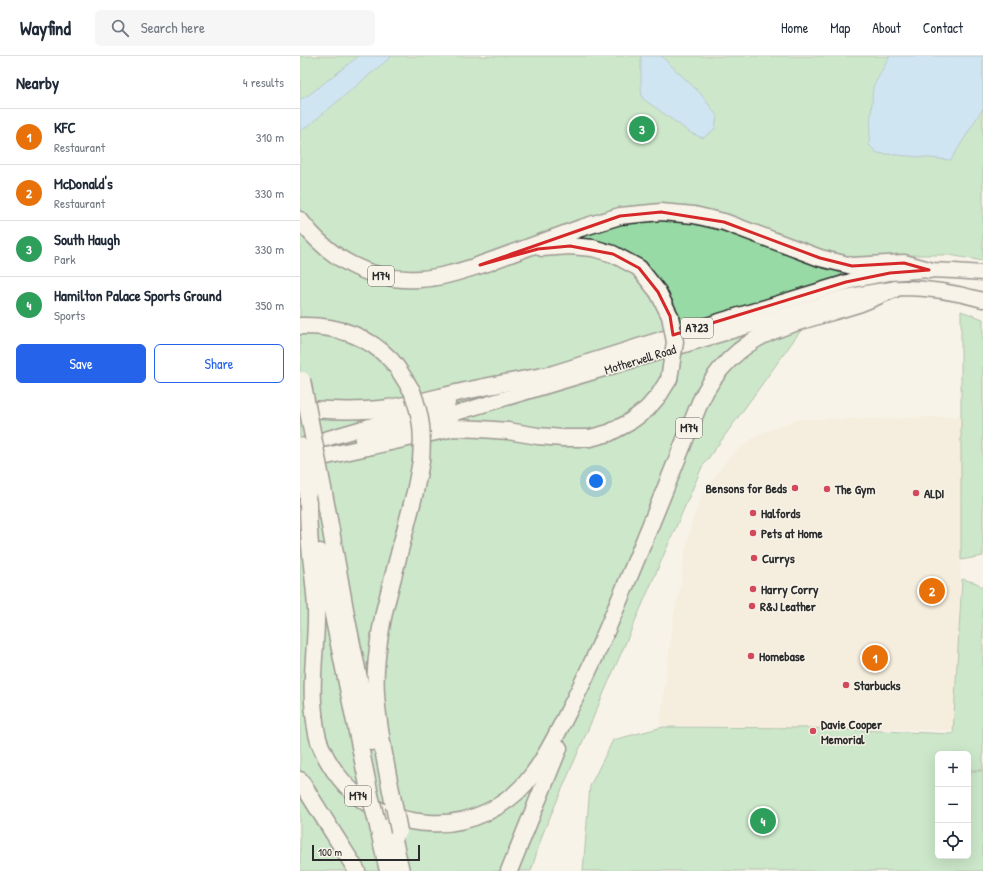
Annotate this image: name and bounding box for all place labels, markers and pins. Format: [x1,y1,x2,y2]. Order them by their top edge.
pin: 3 [629,114,655,144]
place label: Bensons for Beds [706,479,787,497]
place label: The Gym [834,480,875,499]
marker: Bensons for Beds [790,483,800,493]
marker: The Gym [822,484,832,494]
place label: ALDI [924,484,944,502]
marker: ALDI [911,488,921,498]
place label: Halfords [761,504,801,522]
marker: Halfords [748,508,758,518]
place label: Pets at Home [761,524,824,542]
marker: Pets at Home [748,528,758,538]
place label: Currys [762,549,795,568]
marker: Currys [749,553,759,563]
pin: 2 [919,576,945,606]
place label: Harry Corry [761,580,819,599]
marker: Harry Corry [748,584,758,594]
place label: R&J Leather [760,597,817,615]
marker: R&J Leather [747,601,757,611]
pin: 1 [862,643,888,673]
place label: Homebase [759,647,806,665]
marker: Homebase [746,651,756,661]
place label: Starbucks [854,676,901,694]
marker: Starbucks [841,680,851,690]
place label: Davie Cooper Memorial [821,715,883,748]
marker: Davie Cooper Memorial [808,726,818,736]
pin: 4 [750,806,776,836]

